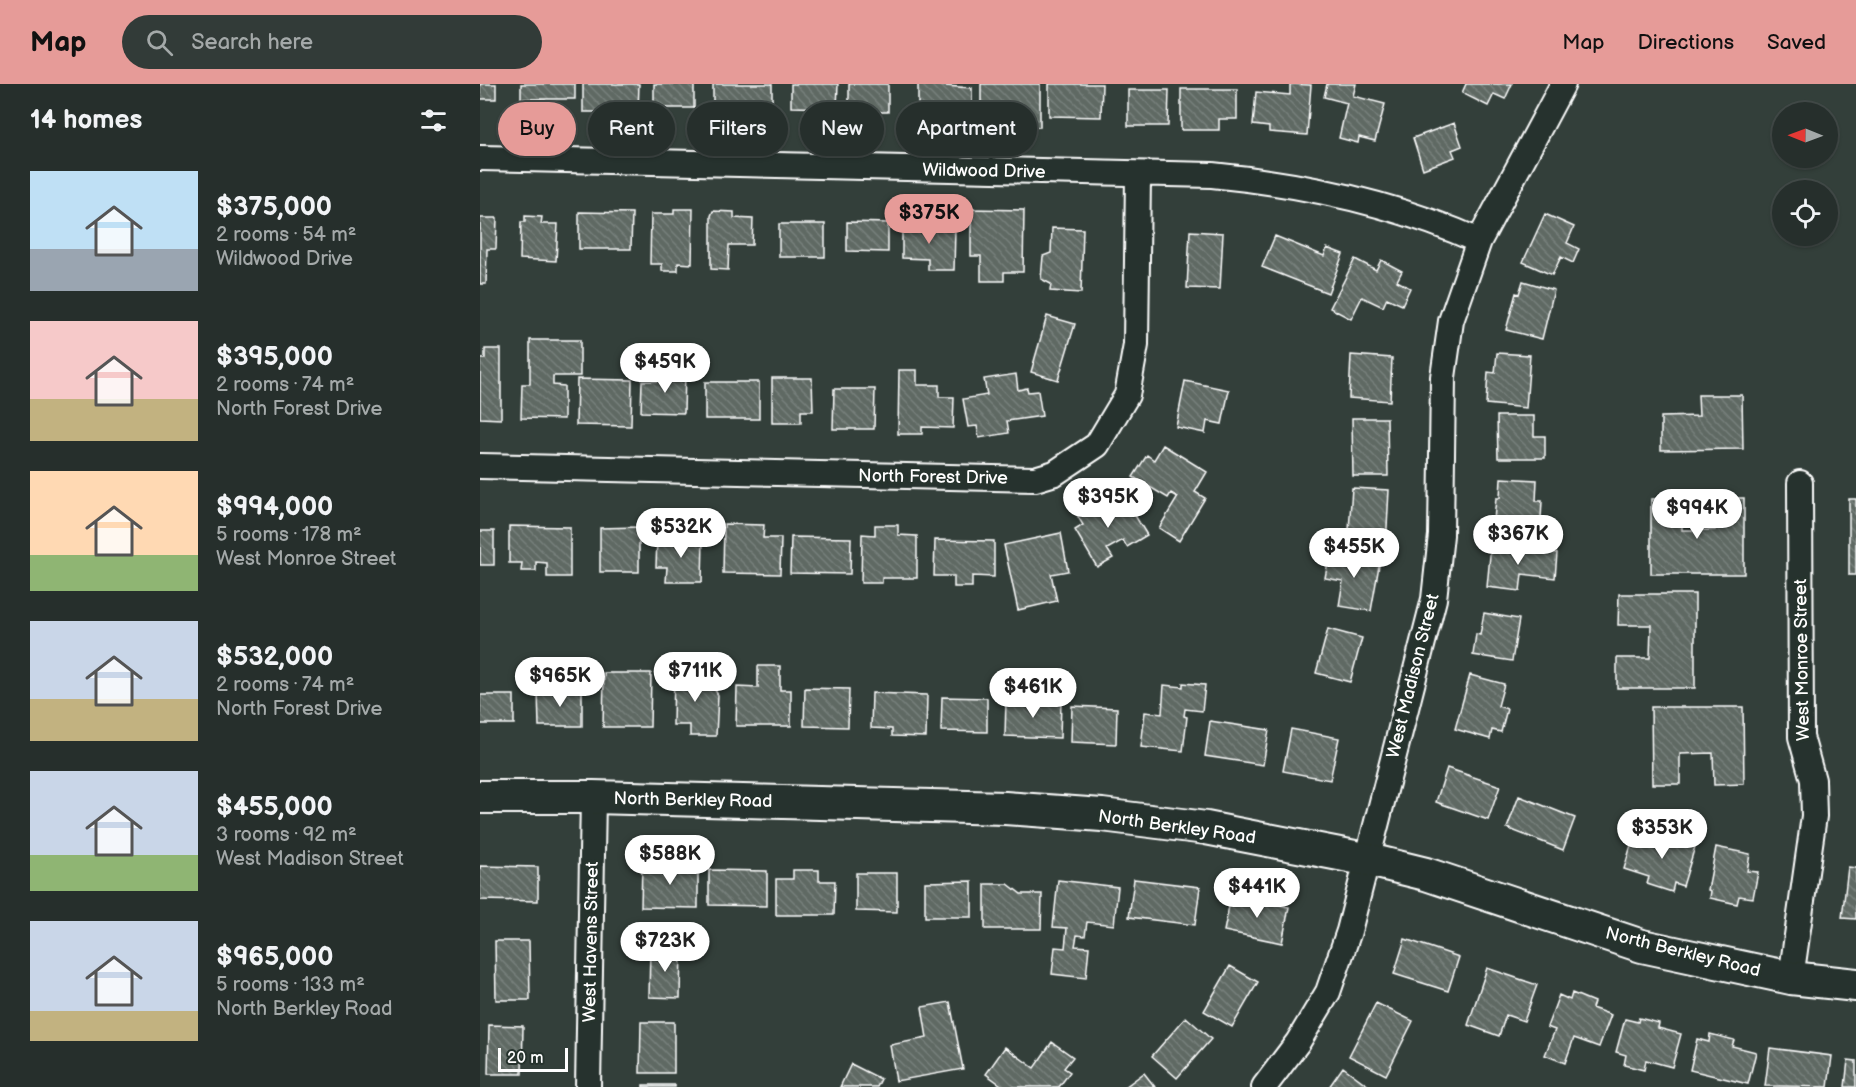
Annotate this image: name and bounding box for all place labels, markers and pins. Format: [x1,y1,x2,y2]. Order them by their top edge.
pin: $375K [887,194,971,245]
pin: $459K [623,343,707,394]
pin: $395K [1066,478,1150,529]
pin: $994K [1655,489,1739,540]
pin: $532K [639,508,723,559]
pin: $367K [1476,515,1560,566]
pin: $455K [1312,528,1396,579]
pin: $711K [653,652,737,703]
pin: $965K [518,657,602,708]
pin: $461K [991,668,1075,719]
pin: $353K [1620,809,1704,860]
pin: $588K [628,835,712,886]
pin: $441K [1215,868,1299,919]
pin: $723K [623,922,707,973]

